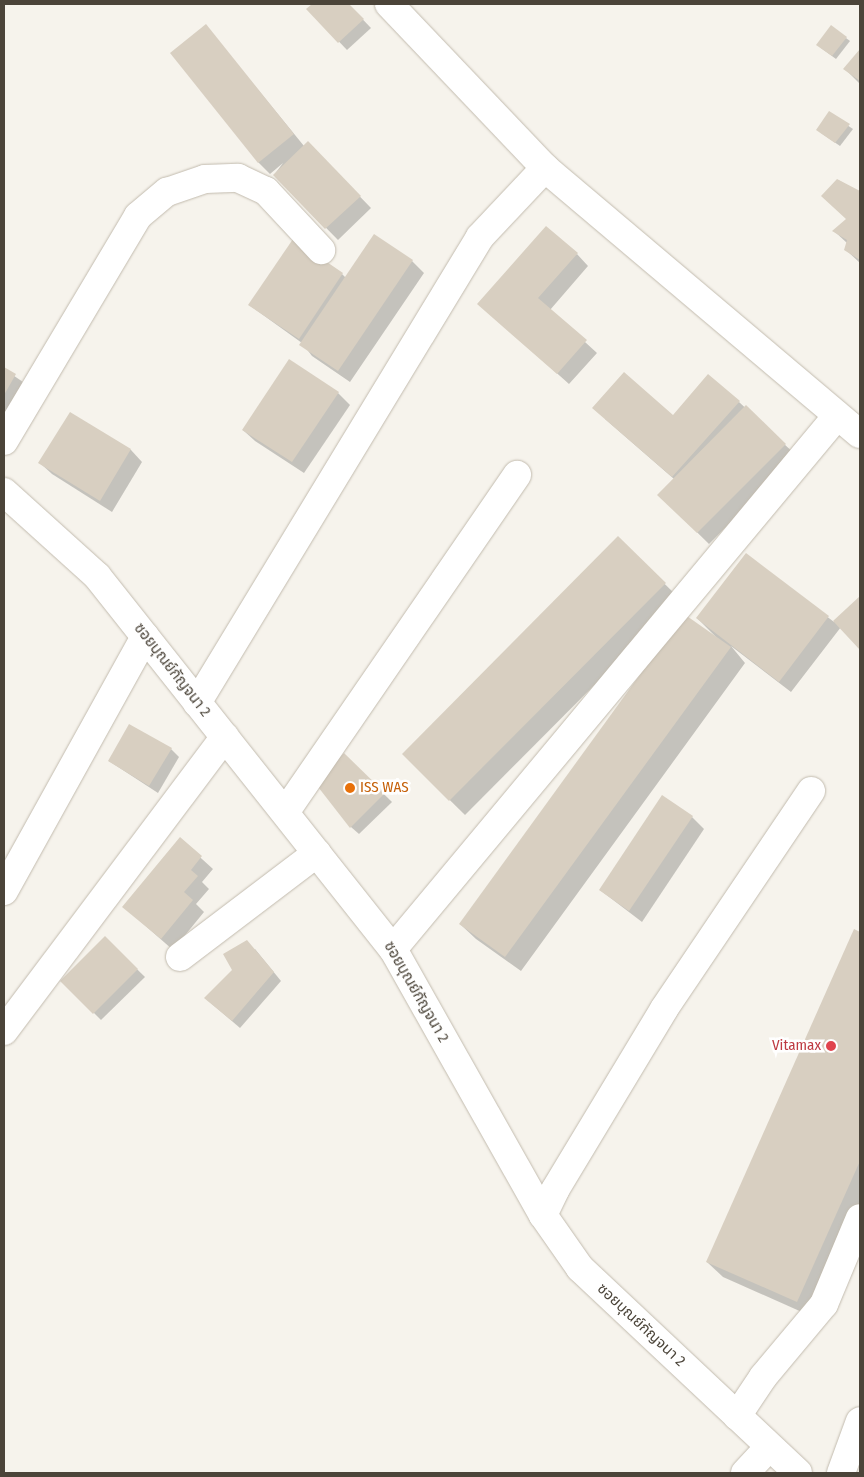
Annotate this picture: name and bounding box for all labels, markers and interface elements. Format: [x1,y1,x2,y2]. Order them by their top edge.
street label: ซอยบุณย์กัญจนา 2 [130,620,214,720]
place label: ISS WAS [360,779,409,797]
marker: ISS WAS [344,782,356,794]
street label: ซอยบุณย์กัญจนา 2 [380,938,452,1046]
place label: Vitamax [772,1037,821,1055]
marker: Vitamax [825,1040,837,1052]
street label: ซอยบุณย์กัญจนา 2 [593,1280,689,1370]

